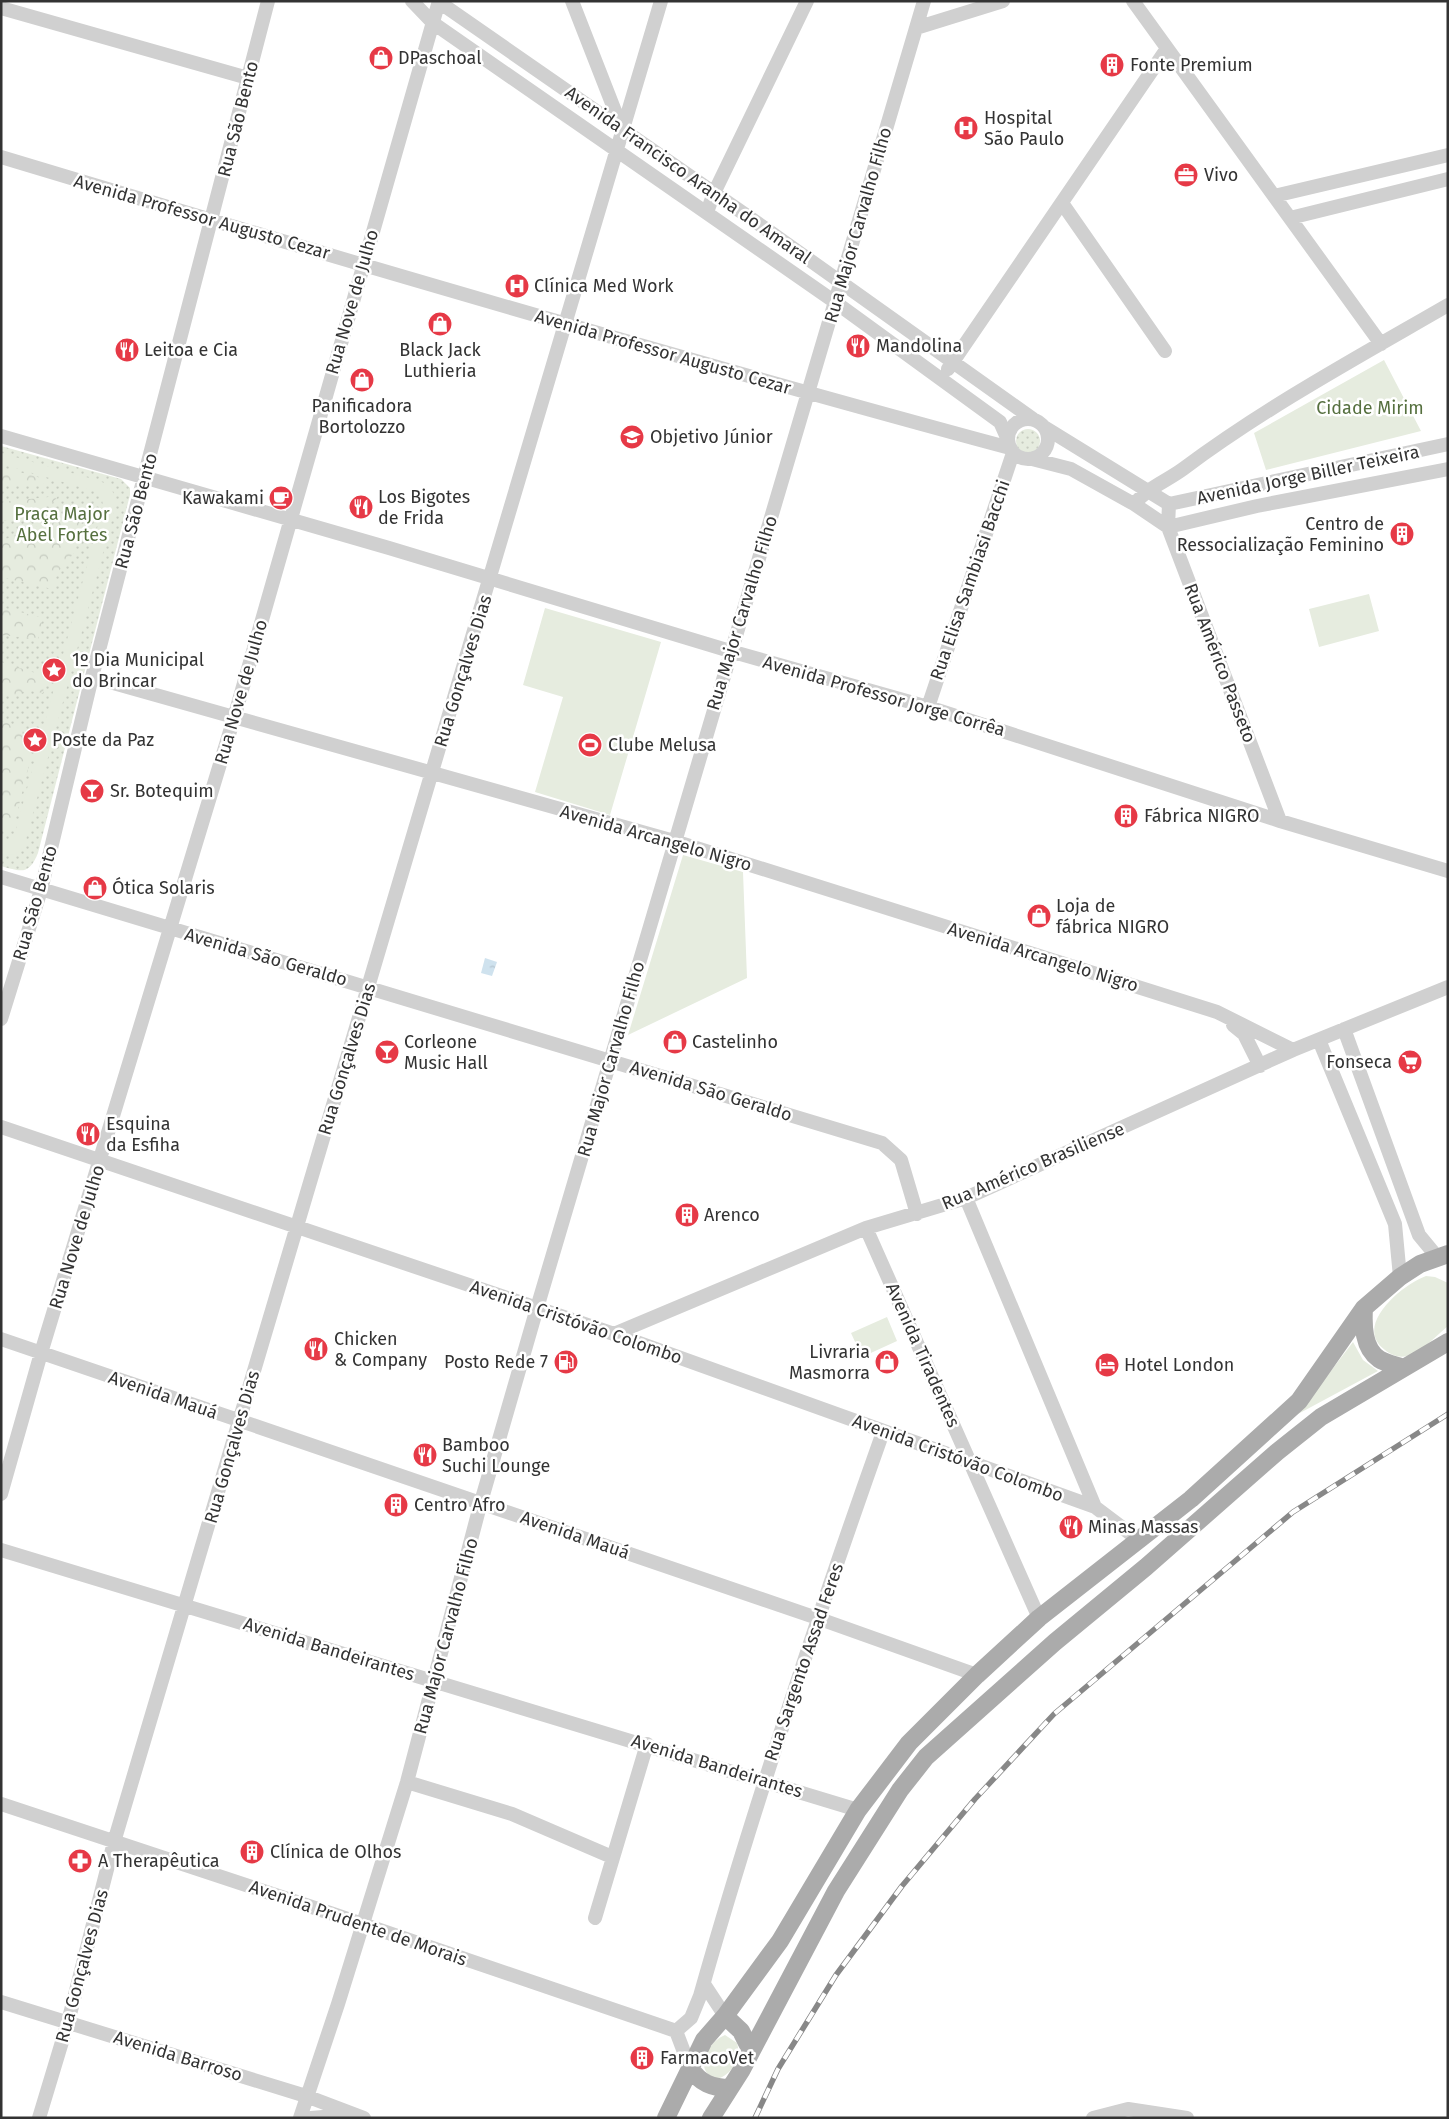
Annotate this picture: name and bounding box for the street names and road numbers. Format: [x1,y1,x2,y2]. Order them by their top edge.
street label: Rua São Bento [213,59,263,179]
street label: Avenida Francisco Aranha do Amaral [561,81,815,269]
street label: Rua Major Carvalho Filho [820,125,896,325]
street label: Avenida Professor Augusto Cezar [71,170,333,264]
street label: Rua Nove de Julho [321,227,383,377]
street label: Avenida Professor Augusto Cezar [532,305,794,399]
street label: Avenida Jorge Biller Teixeira [1195,441,1421,509]
street label: Rua São Bento [110,451,162,571]
street label: Rua Elisa Sambiasi Bacchi [925,477,1015,683]
street label: Rua Major Carvalho Filho [702,513,782,713]
street label: Rua Américo Passeto [1179,580,1261,746]
street label: Rua Gonçalves Dias [429,592,497,750]
street label: Rua Nove de Julho [210,617,272,767]
street label: Avenida Professor Jorge Corrêa [760,651,1008,741]
street label: Avenida Arcangelo Nigro [558,800,754,876]
street label: Rua São Bento [8,843,62,963]
street label: Avenida Arcangelo Nigro [945,917,1141,997]
street label: Avenida São Geraldo [182,923,350,991]
street label: Rua Major Carvalho Filho [573,959,649,1159]
street label: Rua Gonçalves Dias [313,980,381,1138]
street label: Avenida São Geraldo [627,1056,795,1126]
street label: Rua Américo Brasiliense [938,1118,1128,1214]
street label: Rua Nove de Julho [45,1162,109,1312]
street label: Avenida Cristóvão Colombo [467,1275,685,1369]
street label: Avenida Tiradentes [881,1279,965,1431]
street label: Avenida Mauá [106,1366,220,1424]
street label: Rua Gonçalves Dias [200,1368,264,1526]
street label: Avenida Cristóvão Colombo [849,1410,1067,1506]
street label: Avenida Mauá [518,1506,632,1564]
street label: Rua Major Carvalho Filho [409,1535,483,1737]
street label: Rua Sargento Assad Feres [760,1560,848,1764]
street label: Avenida Bandeirantes [241,1612,417,1686]
street label: Avenida Bandeirantes [629,1729,805,1803]
street label: Avenida Prudente de Morais [246,1875,470,1971]
street label: Rua Gonçalves Dias [51,1887,113,2045]
street label: Avenida Barroso [111,2026,245,2086]

